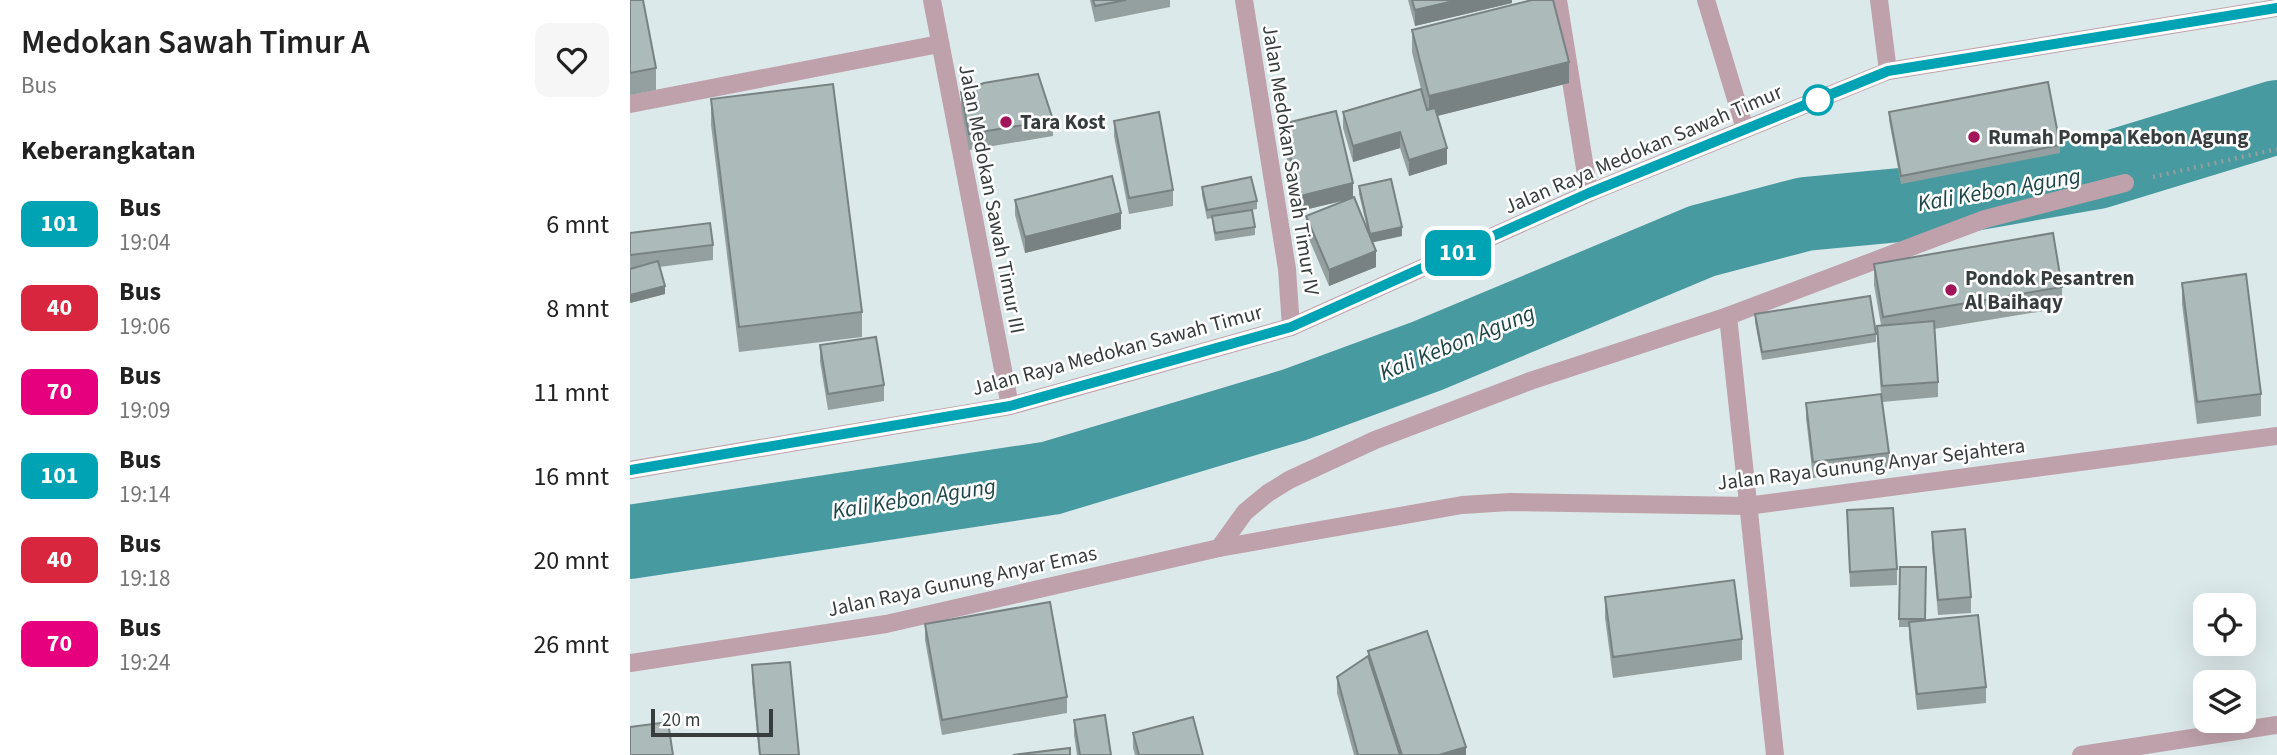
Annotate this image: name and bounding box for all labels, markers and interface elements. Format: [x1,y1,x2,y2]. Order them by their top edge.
text: Medokan Sawah Timur A [21,19,370,66]
button: heart [535,23,609,97]
street label: Jalan Medokan Sawah Timur IV [1255,23,1327,298]
street label: Jalan Medokan Sawah Timur III [951,62,1033,336]
text: Bus [21,69,57,102]
street label: Jalan Raya Medokan Sawah Timur [1499,76,1787,221]
unlabelled marker [1803,85,1833,115]
place label: Tara Kost [1020,107,1105,137]
marker: Tara Kost [998,114,1014,130]
place label: Rumah Pompa Kebon Agung [1988,122,2249,152]
marker: Rumah Pompa Kebon Agung [1966,129,1982,145]
text: Keberangkatan [21,132,196,169]
water label: Kali Kebon Agung [1915,159,2083,220]
text: Bus [119,189,161,226]
text: 101 [40,206,79,241]
text: 6 mnt [546,206,609,243]
text: 19:04 [119,226,170,259]
line badge: 101 [1418,230,1498,276]
text: 101 [1439,235,1477,270]
place label: Pondok Pesantren Al Baihaqy [1964,263,2135,317]
text: Bus [119,273,161,310]
marker: Pondok Pesantren Al Baihaqy [1943,282,1959,298]
text: 40 [47,290,72,325]
text: 8 mnt [546,290,609,327]
water label: Kali Kebon Agung [1374,296,1540,389]
street label: Jalan Raya Medokan Sawah Timur [968,297,1266,403]
text: 19:06 [119,310,170,343]
text: Bus [119,357,161,394]
text: 70 [47,374,72,409]
text: 11 mnt [533,374,609,411]
text: 19:09 [119,394,170,427]
street label: Jalan Raya Gunung Anyar Sejahtera [1715,430,2027,498]
text: Bus [119,441,161,478]
text: 101 [40,458,79,493]
text: 16 mnt [533,458,609,495]
water label: Kali Kebon Agung [830,469,998,528]
text: 19:14 [119,478,170,511]
text: Bus [119,525,161,562]
street label: Jalan Raya Gunung Anyar Emas [825,538,1100,624]
text: 40 [47,542,72,577]
text: 20 mnt [533,542,609,579]
text: 19:18 [119,562,170,595]
map controls [2193,593,2256,733]
button: locate [2193,593,2256,656]
text: Bus [119,609,161,646]
text: 70 [47,626,72,661]
text: 26 mnt [533,626,609,663]
text: 19:24 [119,646,170,679]
button: layers [2193,670,2256,733]
scale bar [651,706,774,738]
text: 20 m [662,707,700,734]

